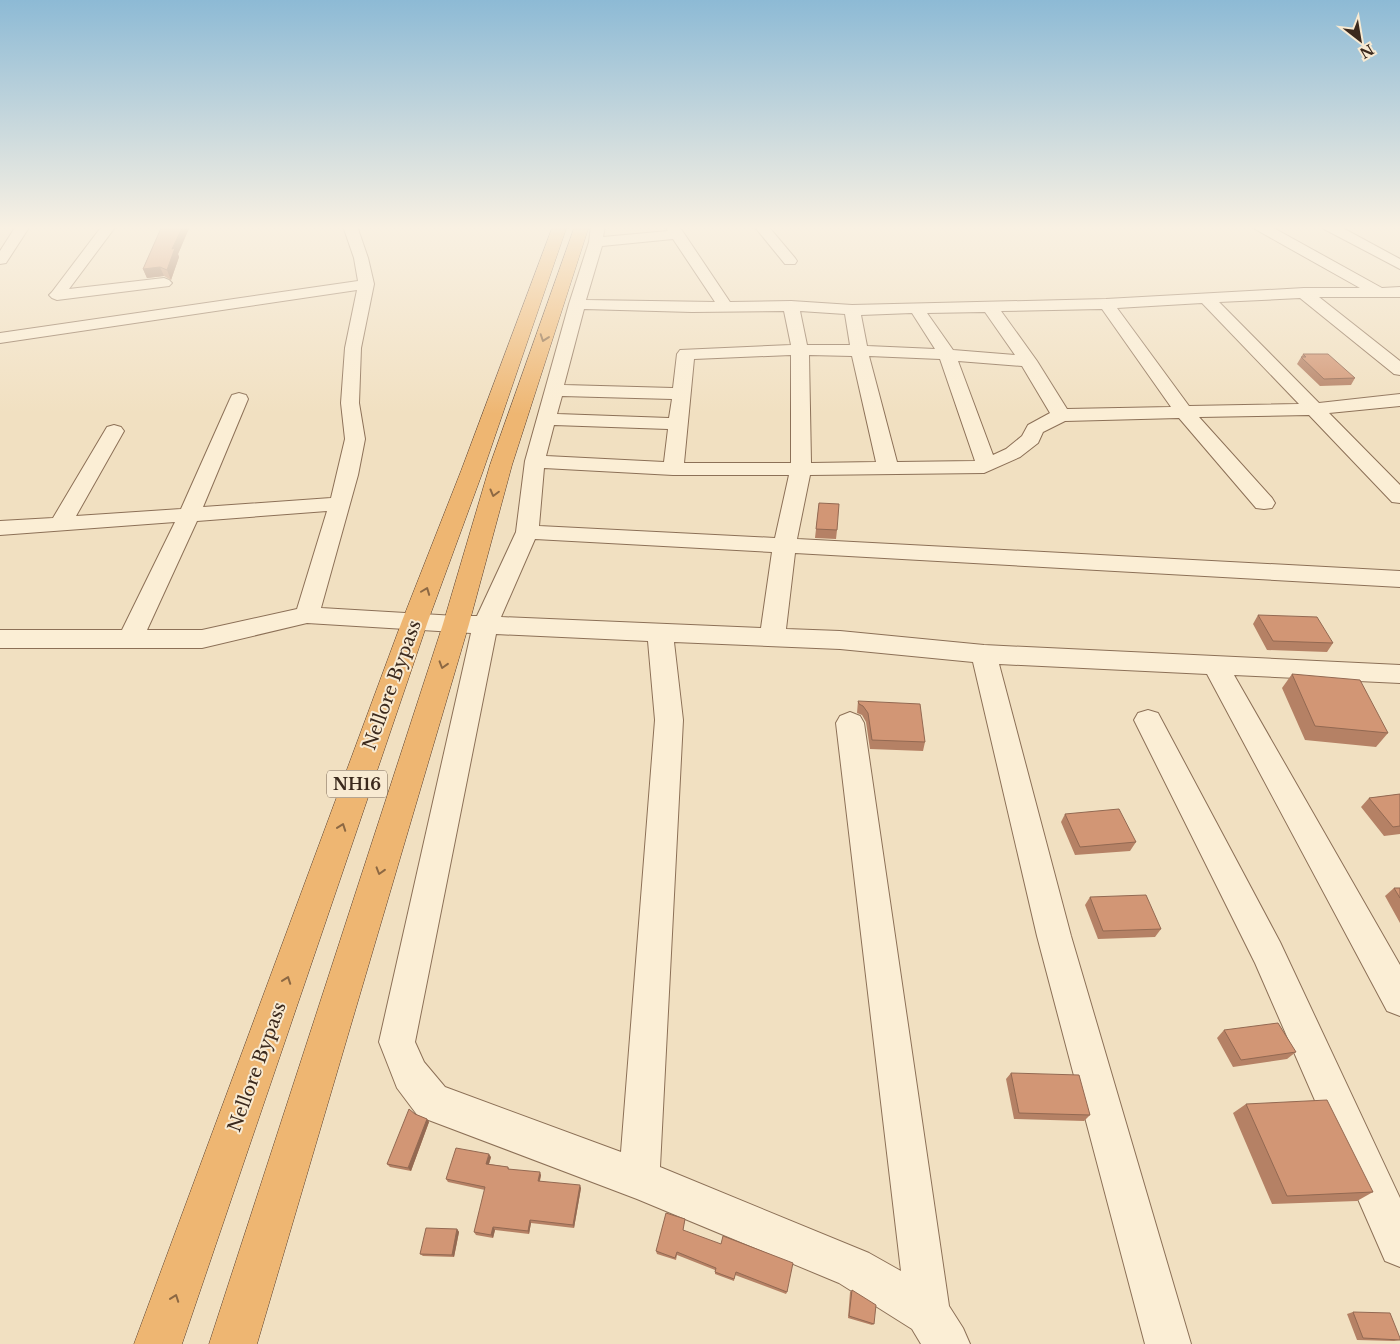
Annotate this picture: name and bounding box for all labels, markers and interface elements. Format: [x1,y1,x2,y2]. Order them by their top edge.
north arrow [1335,15,1385,65]
text: N [1356,40,1377,62]
one-way arrow [539,333,549,342]
one-way arrow [489,488,499,496]
one-way arrow [420,588,430,596]
street label: Nellore Bypass [358,617,426,753]
one-way arrow [439,661,449,669]
road number: NH16 [327,771,387,798]
one-way arrow [336,823,346,832]
one-way arrow [375,866,385,874]
one-way arrow [282,976,292,985]
street label: Nellore Bypass [223,999,291,1135]
one-way arrow [169,1294,179,1303]

